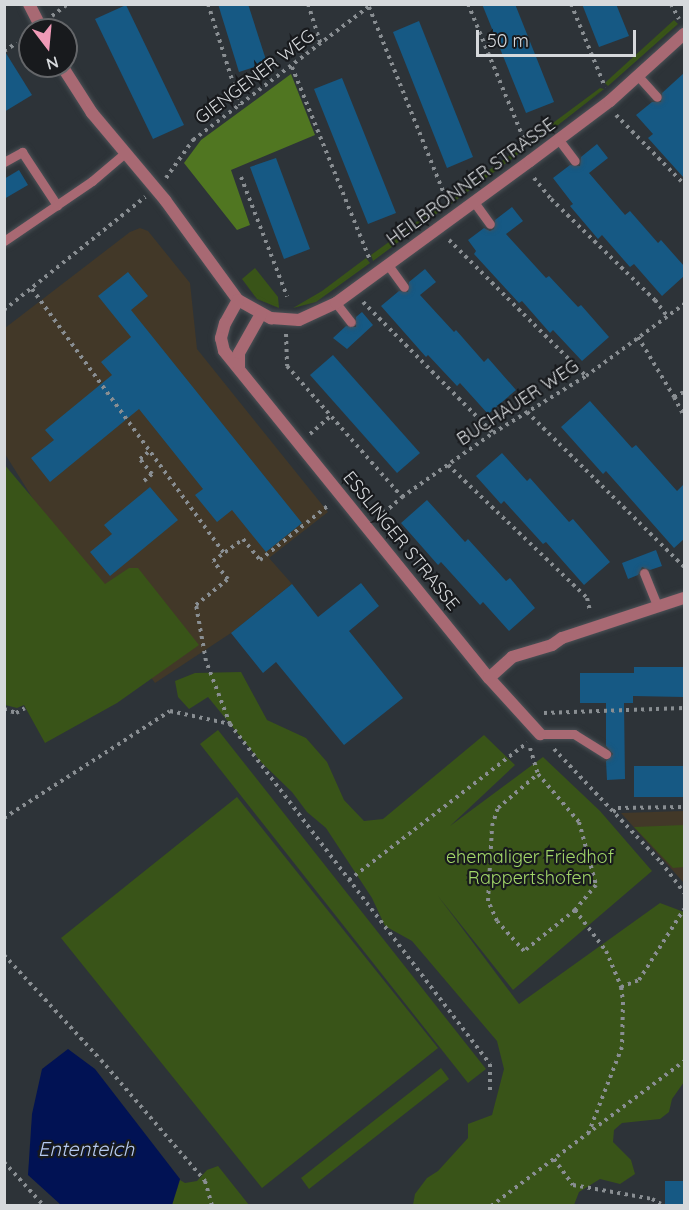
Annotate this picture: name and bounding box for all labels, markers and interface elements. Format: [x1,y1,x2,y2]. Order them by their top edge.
north arrow [18,18,78,78]
scale bar [479,18,640,56]
street label: GIENGENER WEG [191,25,319,129]
text: 50 m [487,29,529,52]
text: N [44,52,61,75]
street label: HEILBRONNER STRASSE [382,114,560,250]
street label: BUCHAUER WEG [453,356,583,450]
street label: ESSLINGER STRASSE [338,467,464,615]
park label: ehemaliger Friedhof Rappertshofen [446,847,614,890]
water label: Ententeich [38,1136,134,1160]

